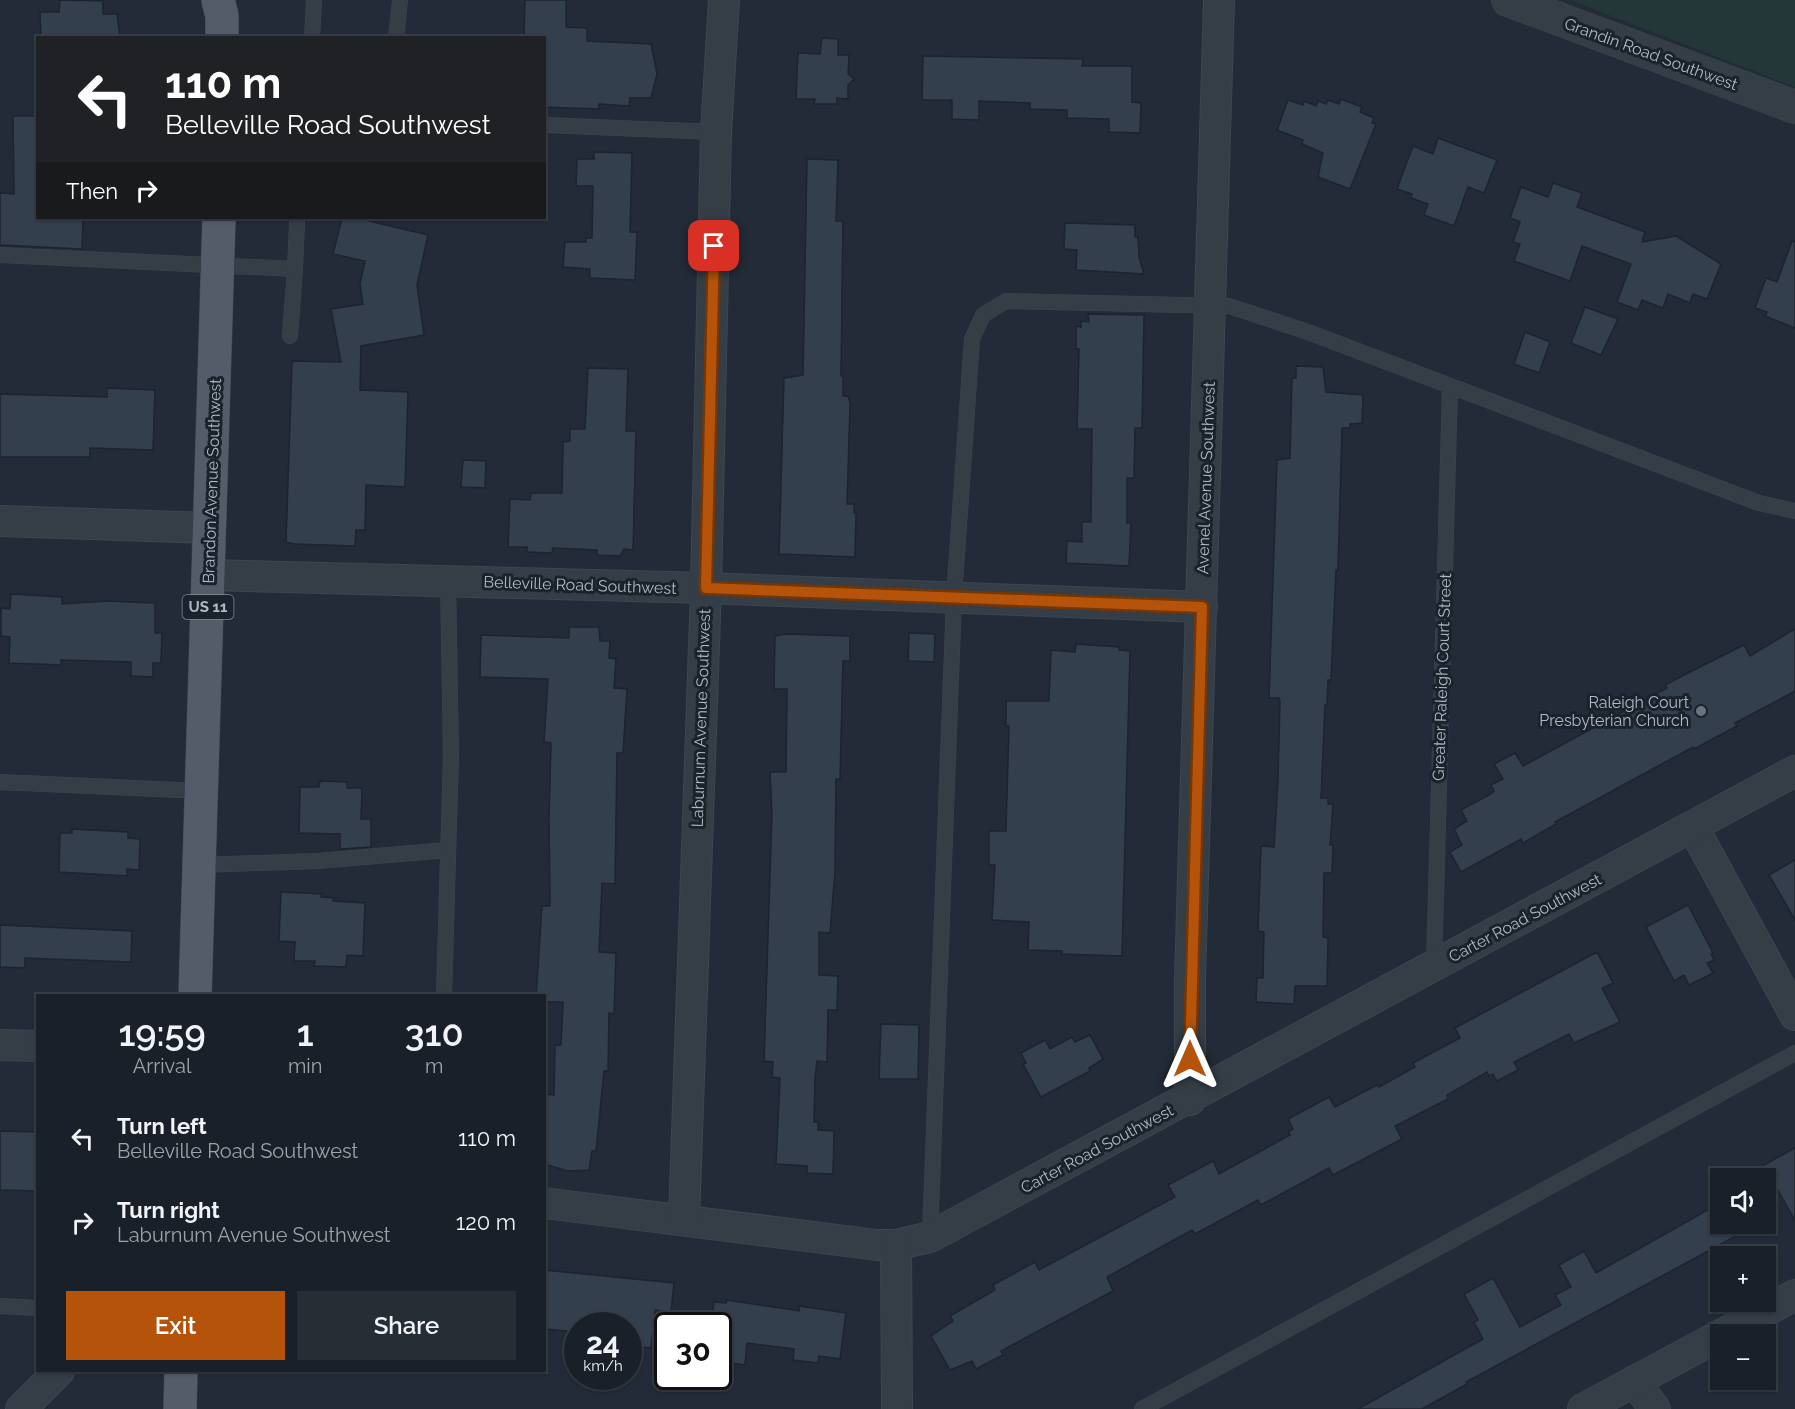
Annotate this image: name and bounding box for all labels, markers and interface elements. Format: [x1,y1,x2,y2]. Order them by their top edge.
street label: Grandin Road Southwest [1562,14,1741,94]
text: 110 m [165,59,281,108]
icon: left [66,60,144,138]
text: Belleville Road Southwest [165,109,491,140]
icon: right [130,174,163,207]
text: Then [66,178,118,204]
pin [688,220,739,271]
icon: arrive [697,229,730,262]
street label: Brandon Avenue Southwest [199,377,225,584]
street label: Avenel Avenue Southwest [1193,381,1219,575]
street label: Belleville Road Southwest [483,572,677,598]
street label: Greater Raleigh Court Street [1429,572,1455,781]
road number: US 11 [182,595,234,619]
street label: Laburnum Avenue Southwest [688,608,714,828]
place label: Raleigh Court Presbyterian Church [1539,693,1690,730]
marker: Raleigh Court Presbyterian Church [1694,704,1708,718]
street label: Carter Road Southwest [1445,869,1605,966]
text: 19:59 [118,1012,206,1054]
text: 1 [297,1012,314,1054]
text: 310 [405,1012,464,1054]
position arrow [1158,1027,1222,1091]
text: Arrival [133,1054,191,1078]
text: min [288,1054,322,1078]
text: m [425,1054,443,1078]
street label: Carter Road Southwest [1017,1100,1177,1197]
text: Turn left [117,1113,207,1139]
icon: left [66,1122,99,1155]
text: 110 m [458,1125,516,1151]
text: Belleville Road Southwest [117,1139,358,1163]
map controls [1710,1168,1776,1390]
button: sound [1710,1168,1776,1234]
text: Turn right [117,1197,220,1223]
icon: right [66,1206,99,1239]
text: 120 m [456,1209,516,1235]
text: Laburnum Avenue Southwest [117,1223,391,1247]
button: + [1710,1246,1776,1312]
button: Exit [66,1291,285,1360]
button: Share [297,1291,516,1360]
speed limit sign: 30 [654,1312,732,1390]
button: − [1710,1324,1776,1390]
text: 24 [586,1326,620,1361]
text: km/h [583,1357,623,1375]

